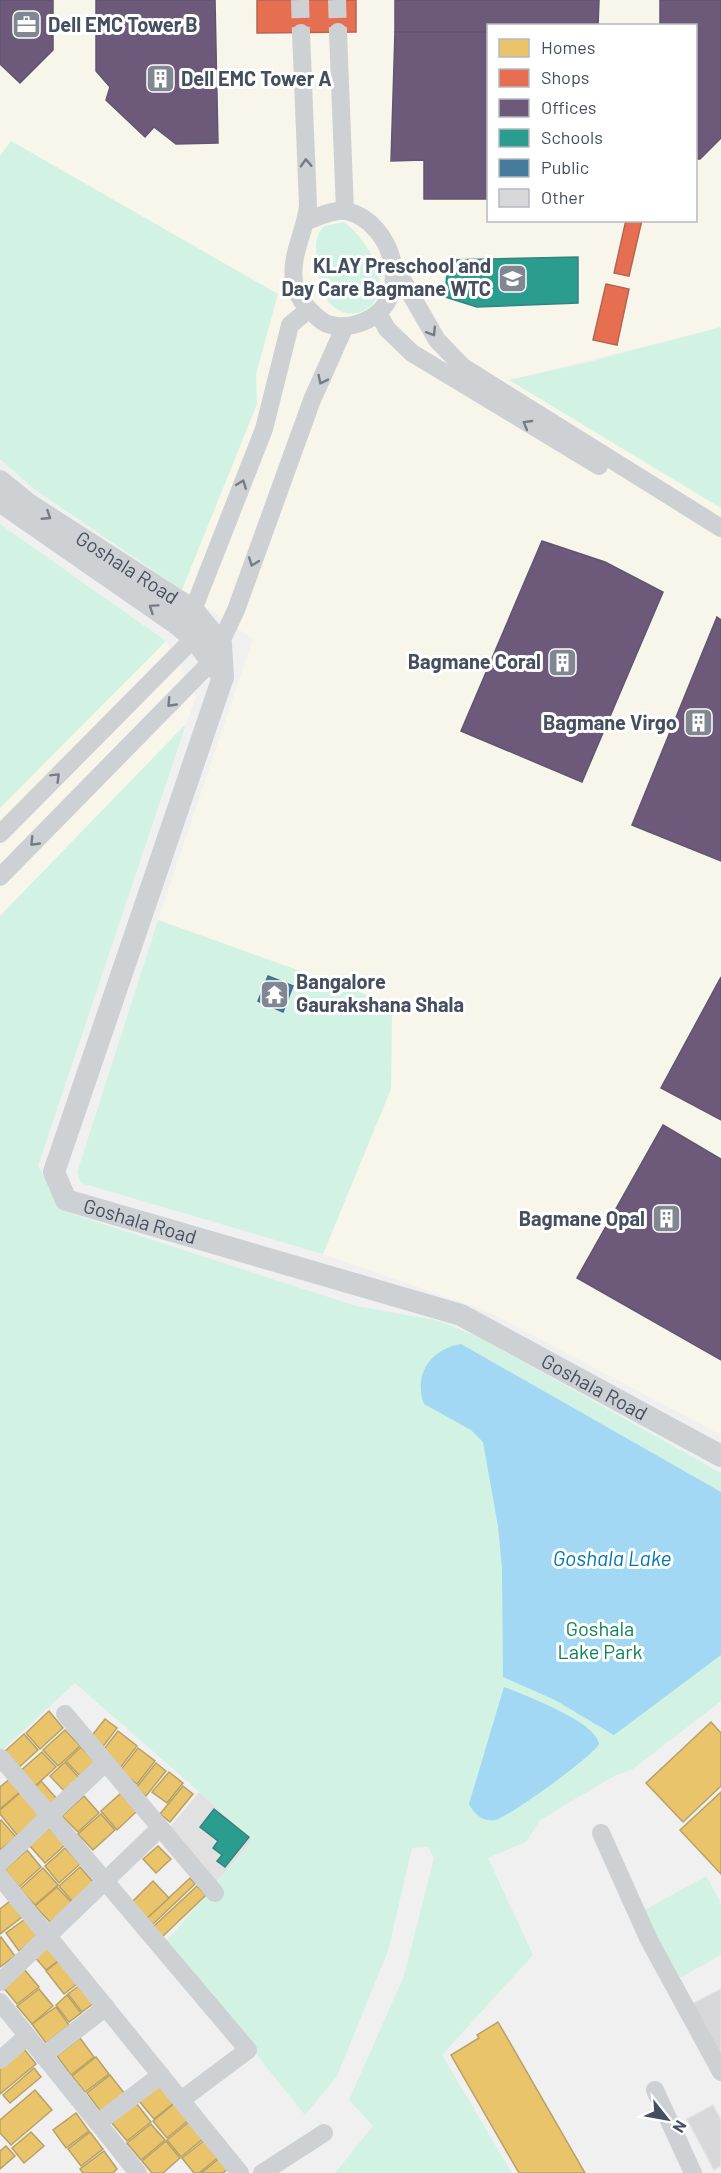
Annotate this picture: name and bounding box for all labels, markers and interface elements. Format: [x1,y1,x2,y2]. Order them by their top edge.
office icon: Dell EMC Tower B [11,9,43,41]
place label: Dell EMC Tower B [48,12,198,36]
legend [487,24,697,222]
text: Homes [541,36,595,58]
building icon: Dell EMC Tower A [144,63,176,95]
place label: Dell EMC Tower A [181,66,332,90]
text: Shops [541,66,590,88]
text: Offices [541,96,597,118]
text: Schools [541,126,603,148]
text: Public [541,156,589,178]
one-way arrow [300,158,312,167]
text: Other [541,186,585,208]
place label: KLAY Preschool and Day Care Bagmane WTC [281,253,491,300]
school or university icon: KLAY Preschool and Day Care Bagmane WTC [496,262,528,294]
one-way arrow [424,326,436,336]
one-way arrow [318,374,330,385]
one-way arrow [523,419,533,431]
one-way arrow [235,479,247,490]
one-way arrow [41,508,51,520]
street label: Goshala Road [72,525,183,608]
one-way arrow [248,556,261,567]
one-way arrow [148,604,159,615]
building icon: Bagmane Coral [546,646,578,678]
place label: Bagmane Coral [408,649,541,673]
one-way arrow [167,696,178,707]
building icon: Bagmane Virgo [682,707,714,739]
place label: Bagmane Virgo [543,710,677,734]
one-way arrow [49,774,60,784]
one-way arrow [30,836,41,846]
place label: Bangalore Gaurakshana Shala [296,969,464,1016]
temple icon: Bangalore Gaurakshana Shala [259,978,291,1010]
street label: Goshala Road [81,1193,200,1248]
building icon: Bagmane Opal [650,1203,682,1235]
place label: Bagmane Opal [519,1206,645,1230]
street label: Goshala Road [538,1348,652,1425]
water label: Goshala Lake [553,1545,671,1570]
park label: Goshala Lake Park [557,1616,643,1663]
north arrow [637,2089,697,2149]
text: N [669,2118,691,2136]

